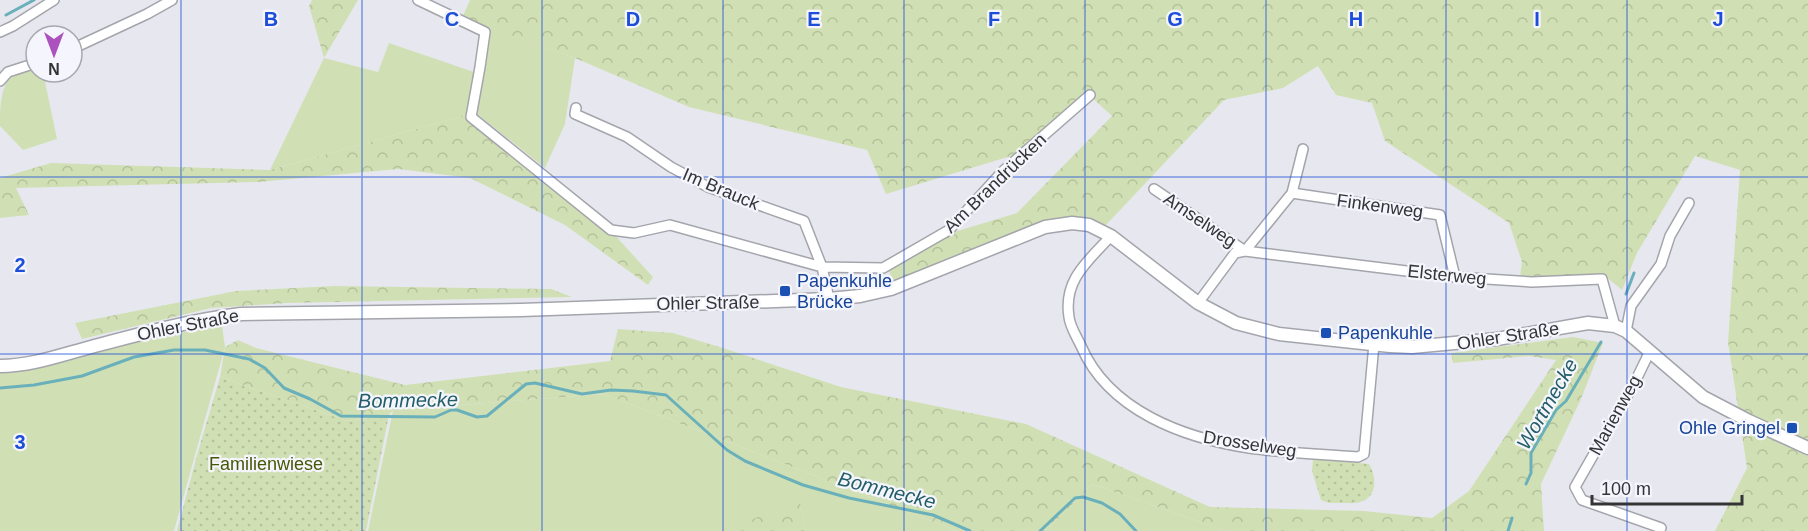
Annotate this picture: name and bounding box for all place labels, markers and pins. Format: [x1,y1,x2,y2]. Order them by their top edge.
place label: Papenkuhle Brücke [797,271,892,312]
marker: Papenkuhle Brücke [778,284,792,298]
place label: Papenkuhle [1338,323,1433,343]
marker: Papenkuhle [1319,326,1333,340]
place label: Ohle Gringel [1679,418,1780,438]
marker: Ohle Gringel [1785,421,1799,435]

